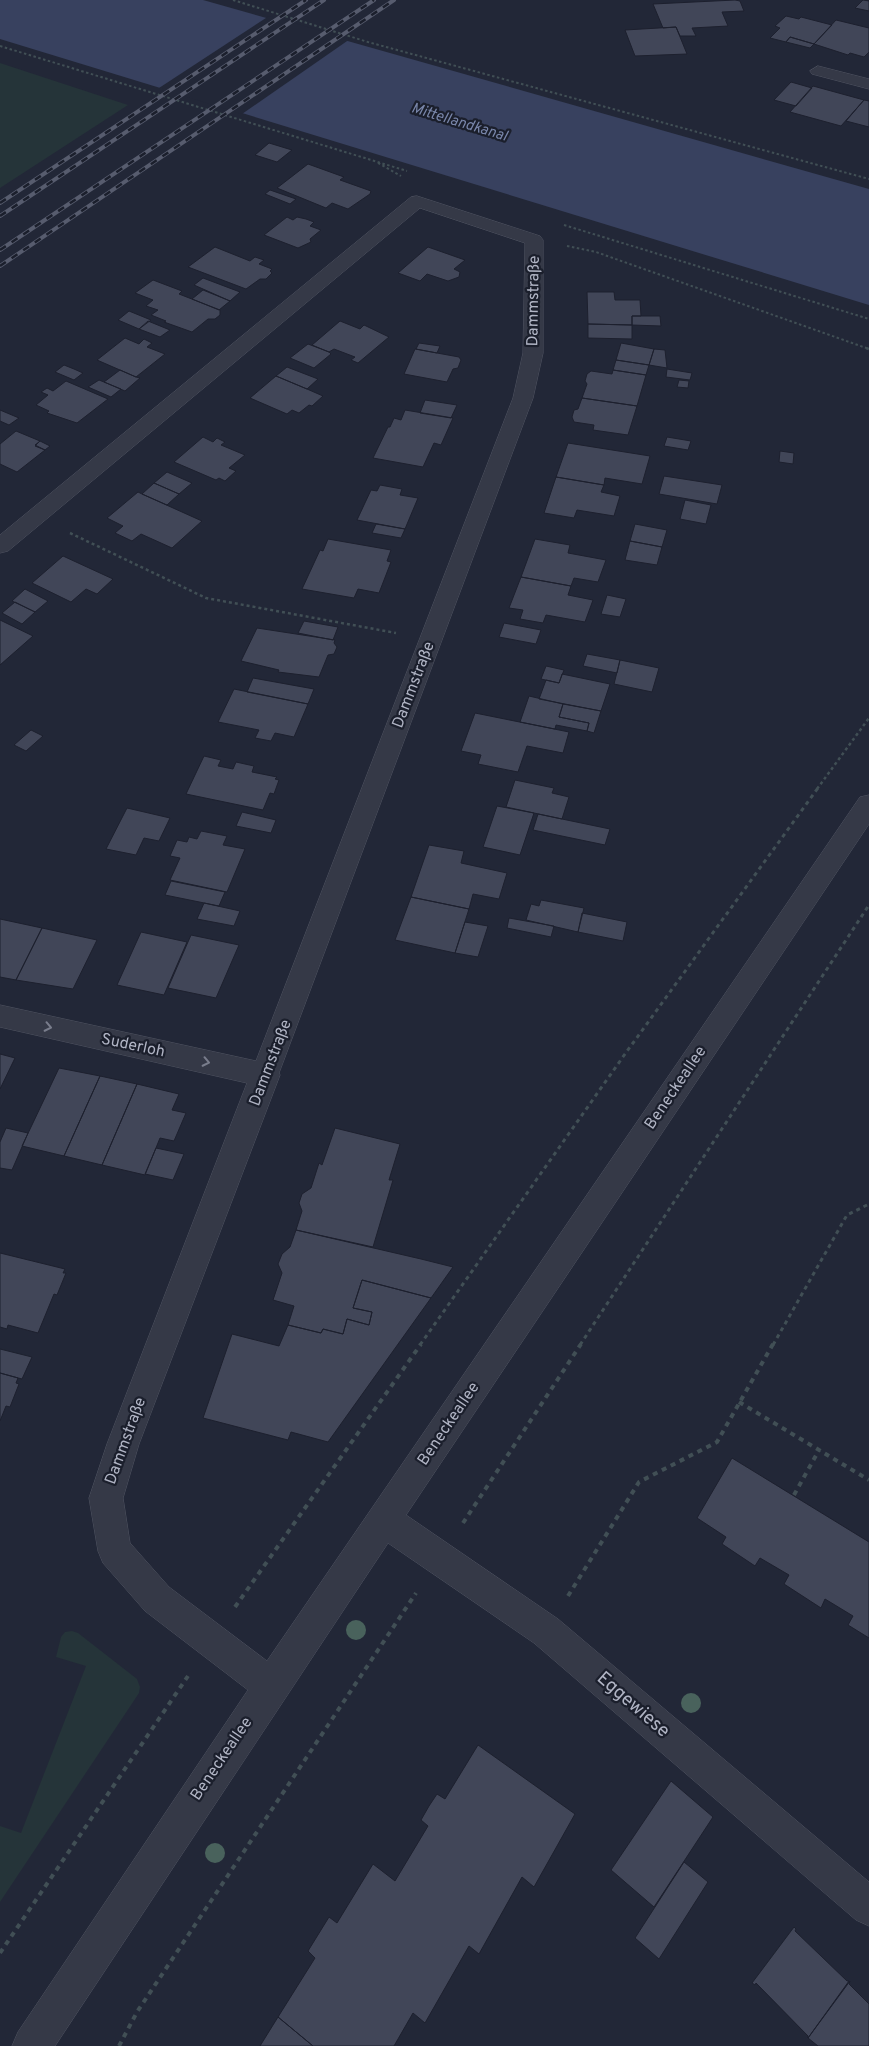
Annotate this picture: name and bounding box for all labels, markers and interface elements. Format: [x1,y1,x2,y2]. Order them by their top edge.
water label: Mittellandkanal [409,99,510,147]
street label: Dammstraße [523,255,545,347]
street label: Dammstraße [388,639,440,731]
street label: Dammstraße [245,1017,297,1109]
one-way arrow [43,1021,52,1032]
street label: Suderloh [99,1030,167,1062]
street label: Beneckeallee [641,1042,711,1134]
one-way arrow [202,1056,211,1067]
street label: Beneckeallee [414,1378,484,1470]
street label: Dammstraße [101,1395,151,1487]
street label: Eggewiese [591,1667,675,1743]
street label: Beneckeallee [187,1713,257,1805]

